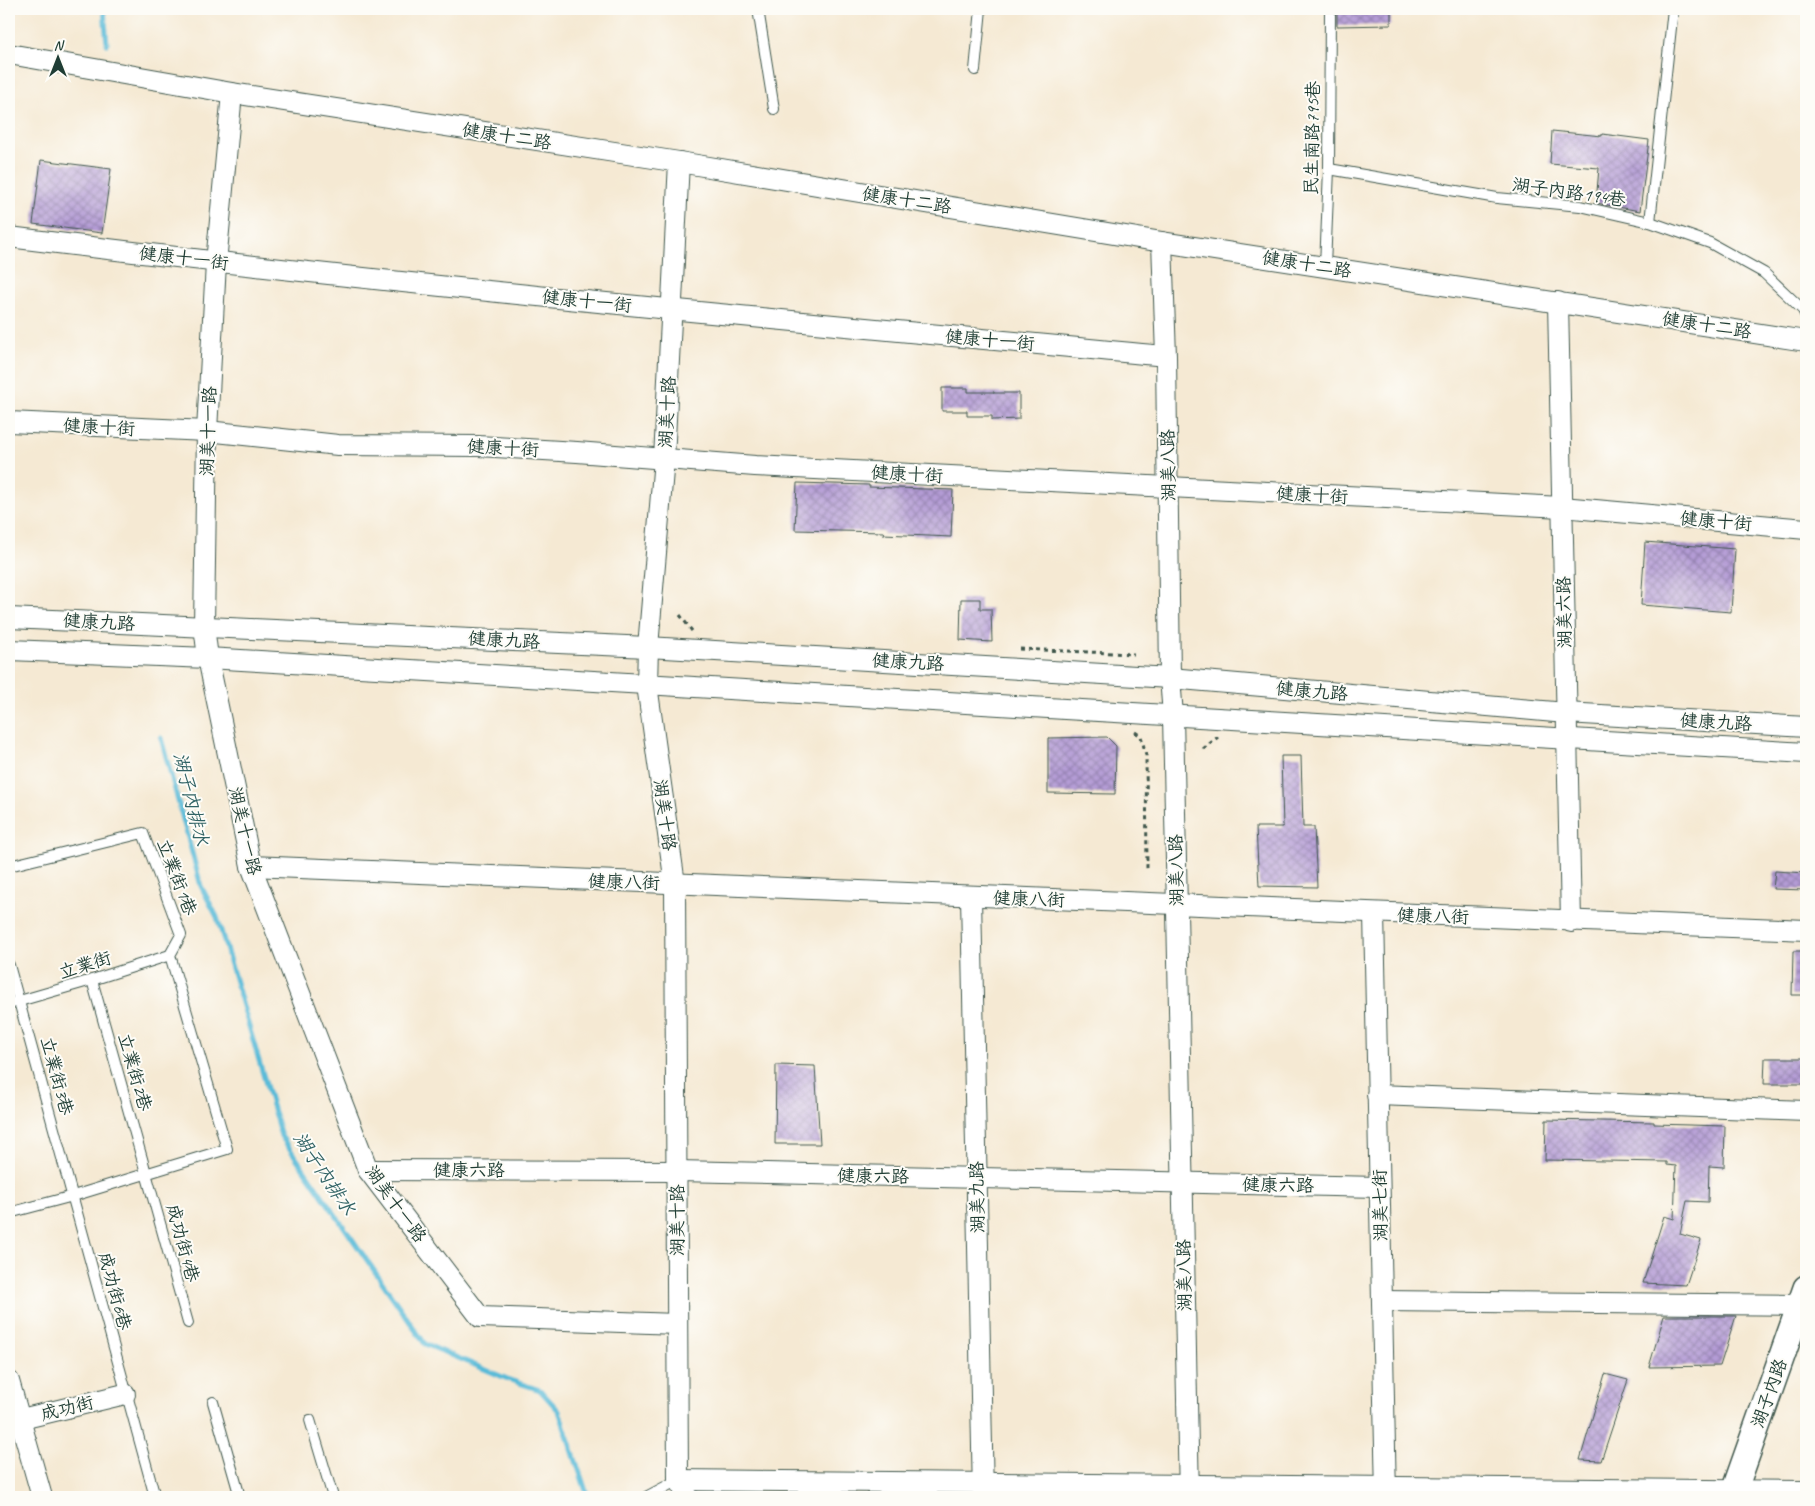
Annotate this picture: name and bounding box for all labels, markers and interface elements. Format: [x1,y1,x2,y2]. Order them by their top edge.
north arrow [32,32,82,82]
text: N [54,37,65,54]
street label: 民生南路795巷 [1300,81,1324,195]
street label: 健康十二路 [461,118,553,154]
street label: 湖子內路194巷 [1511,173,1627,211]
street label: 健康十二路 [861,182,953,218]
street label: 健康十一街 [138,242,230,274]
street label: 健康十二路 [1261,246,1353,282]
street label: 健康十一街 [541,285,633,317]
street label: 健康十二路 [1661,307,1753,343]
street label: 健康十一街 [944,325,1036,355]
street label: 湖美十路 [654,375,680,449]
street label: 湖美十一路 [195,386,221,476]
street label: 健康十街 [62,414,136,440]
street label: 湖美八路 [1156,429,1180,501]
street label: 健康十街 [466,435,540,461]
street label: 健康十街 [870,461,944,487]
street label: 健康十街 [1275,482,1349,508]
street label: 健康十街 [1679,507,1753,535]
street label: 湖美六路 [1552,576,1576,648]
street label: 健康九路 [62,609,136,635]
street label: 健康九路 [467,627,541,653]
street label: 健康九路 [871,649,945,675]
street label: 健康九路 [1275,677,1349,705]
street label: 健康九路 [1679,709,1753,735]
water label: 湖子內排水 [168,750,214,849]
street label: 湖美十路 [649,778,681,852]
street label: 湖美十一路 [224,785,266,877]
street label: 湖美八路 [1164,834,1188,906]
street label: 立業街1巷 [152,836,202,918]
street label: 健康八街 [588,870,660,894]
street label: 健康八街 [993,887,1065,911]
street label: 健康八街 [1397,904,1469,928]
street label: 立業街 [56,947,114,983]
street label: 立業街2巷 [113,1030,157,1114]
street label: 立業街3巷 [36,1034,78,1118]
water label: 湖子內排水 [288,1127,361,1220]
street label: 健康六路 [433,1159,505,1181]
street label: 湖美十一路 [361,1161,431,1247]
street label: 湖美九路 [965,1161,989,1233]
street label: 健康六路 [837,1164,909,1188]
street label: 湖美七街 [1368,1169,1392,1241]
street label: 健康六路 [1242,1173,1314,1197]
street label: 湖美十路 [666,1184,688,1256]
street label: 成功街4巷 [162,1201,204,1285]
street label: 湖美八路 [1172,1239,1196,1311]
street label: 成功街6巷 [94,1249,136,1333]
street label: 湖子內路 [1746,1355,1792,1431]
street label: 成功街 [38,1391,96,1425]

